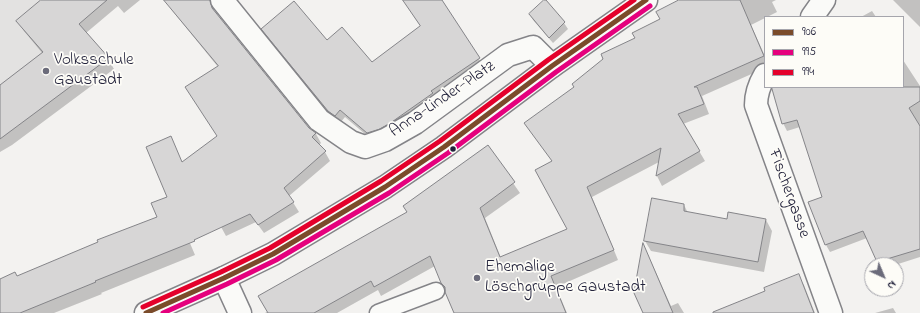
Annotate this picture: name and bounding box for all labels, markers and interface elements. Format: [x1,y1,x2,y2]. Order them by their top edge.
legend [764,16,904,88]
text: 906 [802,23,816,41]
text: 995 [802,43,816,61]
place label: Volksschule Gaustadt [54,51,134,91]
street label: Anna-Linder-Platz [386,57,500,143]
text: 994 [802,63,814,81]
marker: Volksschule Gaustadt [41,66,51,76]
unlabelled marker [448,144,458,154]
street label: Fischergasse [763,147,813,241]
north arrow [864,257,904,297]
place label: Ehemalige Löschgruppe Gaustadt [485,258,646,298]
marker: Ehemalige Löschgruppe Gaustadt [472,273,482,283]
text: N [883,277,900,293]

